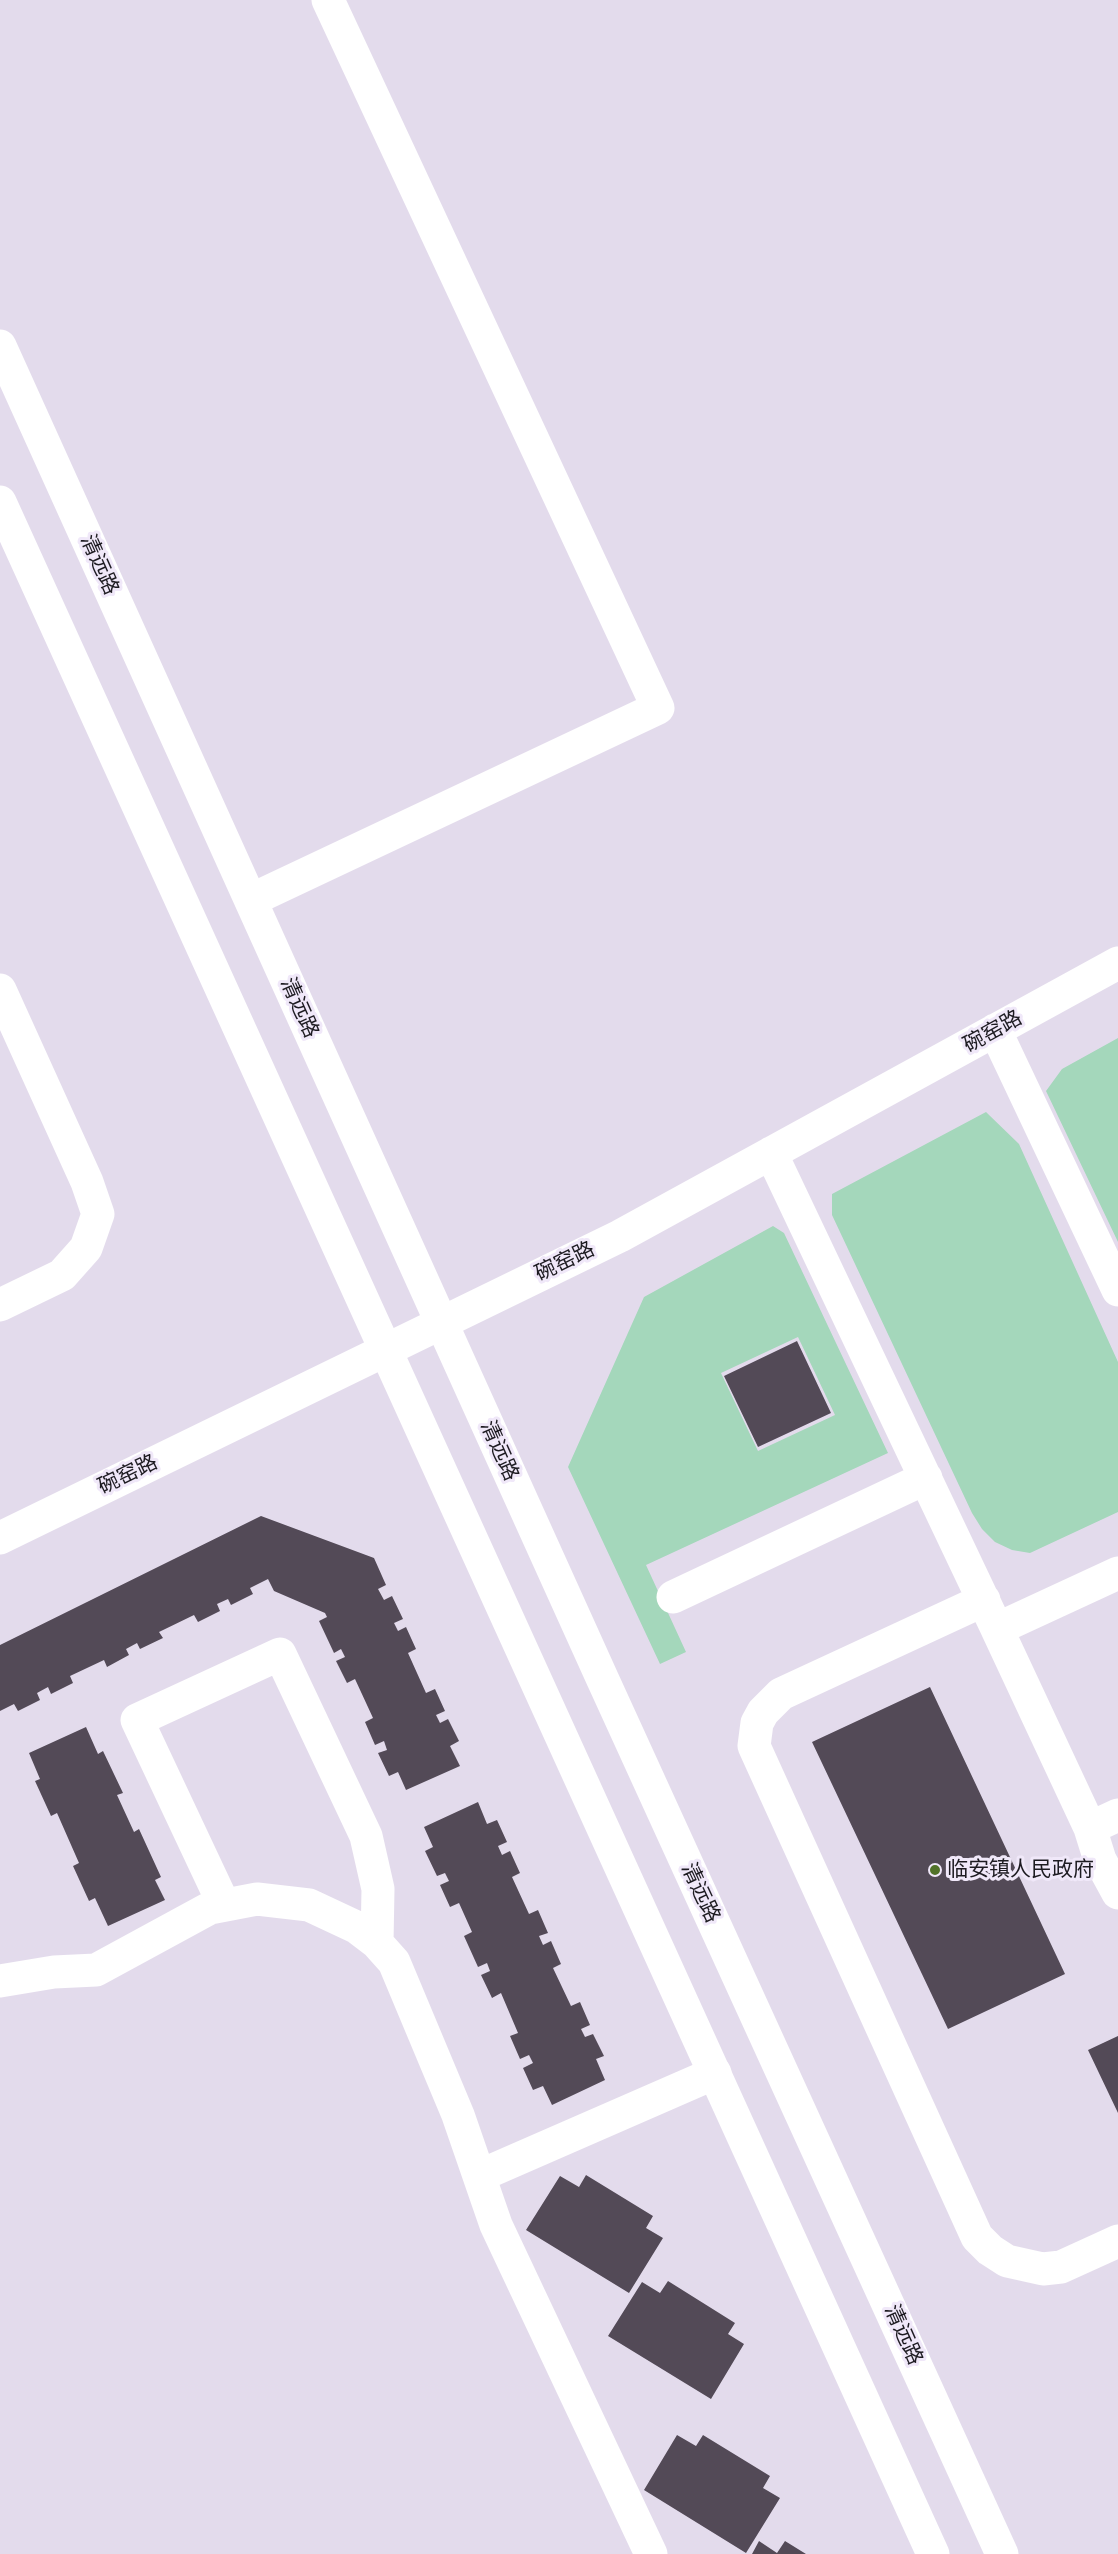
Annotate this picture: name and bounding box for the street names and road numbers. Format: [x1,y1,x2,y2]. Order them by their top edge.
street label: 清远路 [75,531,123,599]
street label: 清远路 [275,974,323,1042]
street label: 碗窑路 [959,1006,1027,1058]
street label: 碗窑路 [531,1237,599,1287]
street label: 清远路 [475,1417,523,1485]
street label: 碗窑路 [94,1450,162,1500]
street label: 清远路 [675,1859,725,1927]
street label: 清远路 [879,2301,927,2369]

